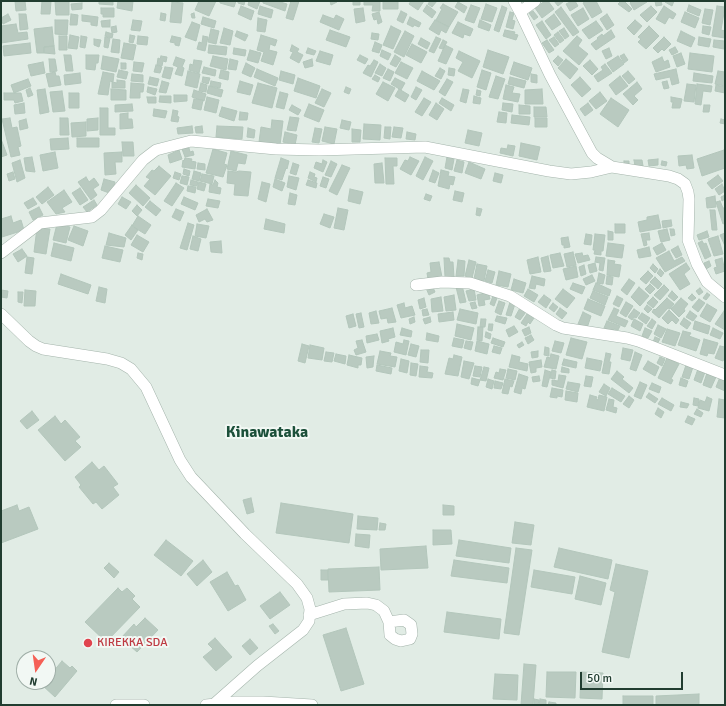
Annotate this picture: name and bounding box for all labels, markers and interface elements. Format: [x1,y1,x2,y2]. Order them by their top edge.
district label: Kinawataka [226,423,308,443]
place label: KIREKKA SDA [97,636,168,650]
marker: KIREKKA SDA [82,637,94,649]
north arrow [16,650,56,690]
scale bar [582,664,685,690]
text: 50 m [587,671,612,686]
text: N [28,674,39,688]

